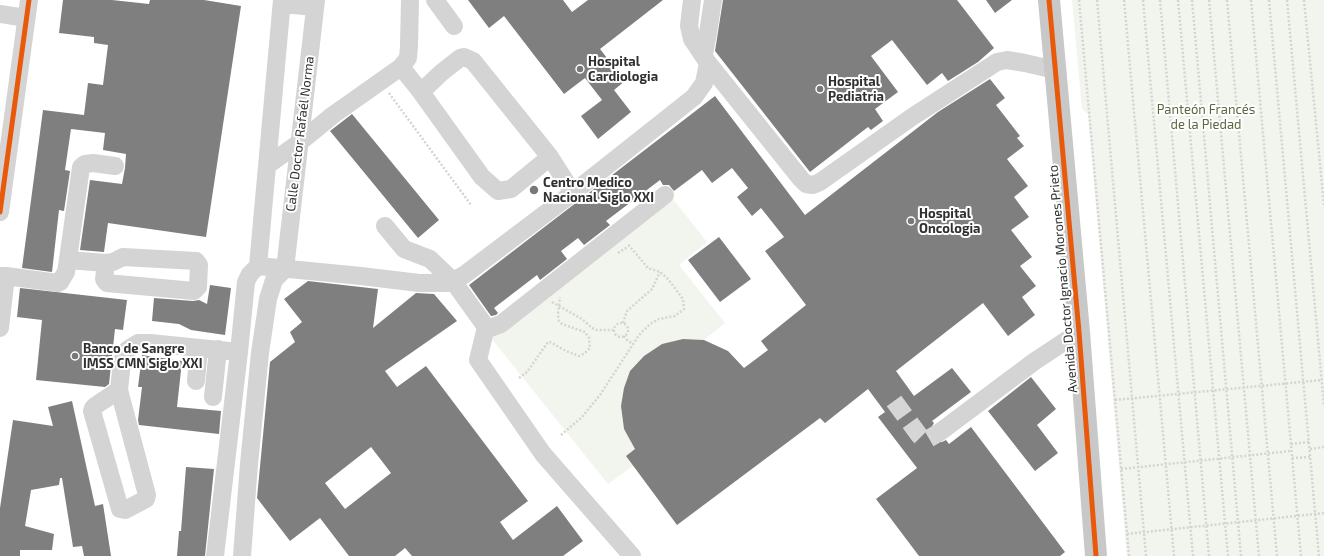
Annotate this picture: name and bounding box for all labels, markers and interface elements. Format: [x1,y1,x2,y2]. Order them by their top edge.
place label: Hospital Cardiologia [588,54,658,85]
street label: Calle Doctor Rafaél Norma [283,56,317,212]
marker: Hospital Cardiologia [575,64,585,74]
place label: Hospital Pediatria [828,74,884,105]
marker: Hospital Pediatria [815,84,825,94]
park label: Panteón Francés de la Piedad [1157,102,1255,133]
street label: Avenida Doctor Ignacio Morones Prieto [1045,164,1081,394]
place label: Centro Medico Nacional Siglo XXI [543,175,654,206]
marker: Centro Medico Nacional Siglo XXI [528,184,540,196]
place label: Hospital Oncologia [919,206,980,237]
marker: Hospital Oncologia [906,216,916,226]
place label: Banco de Sangre IMSS CMN Siglo XXI [83,341,203,372]
marker: Banco de Sangre IMSS CMN Siglo XXI [70,351,80,361]

